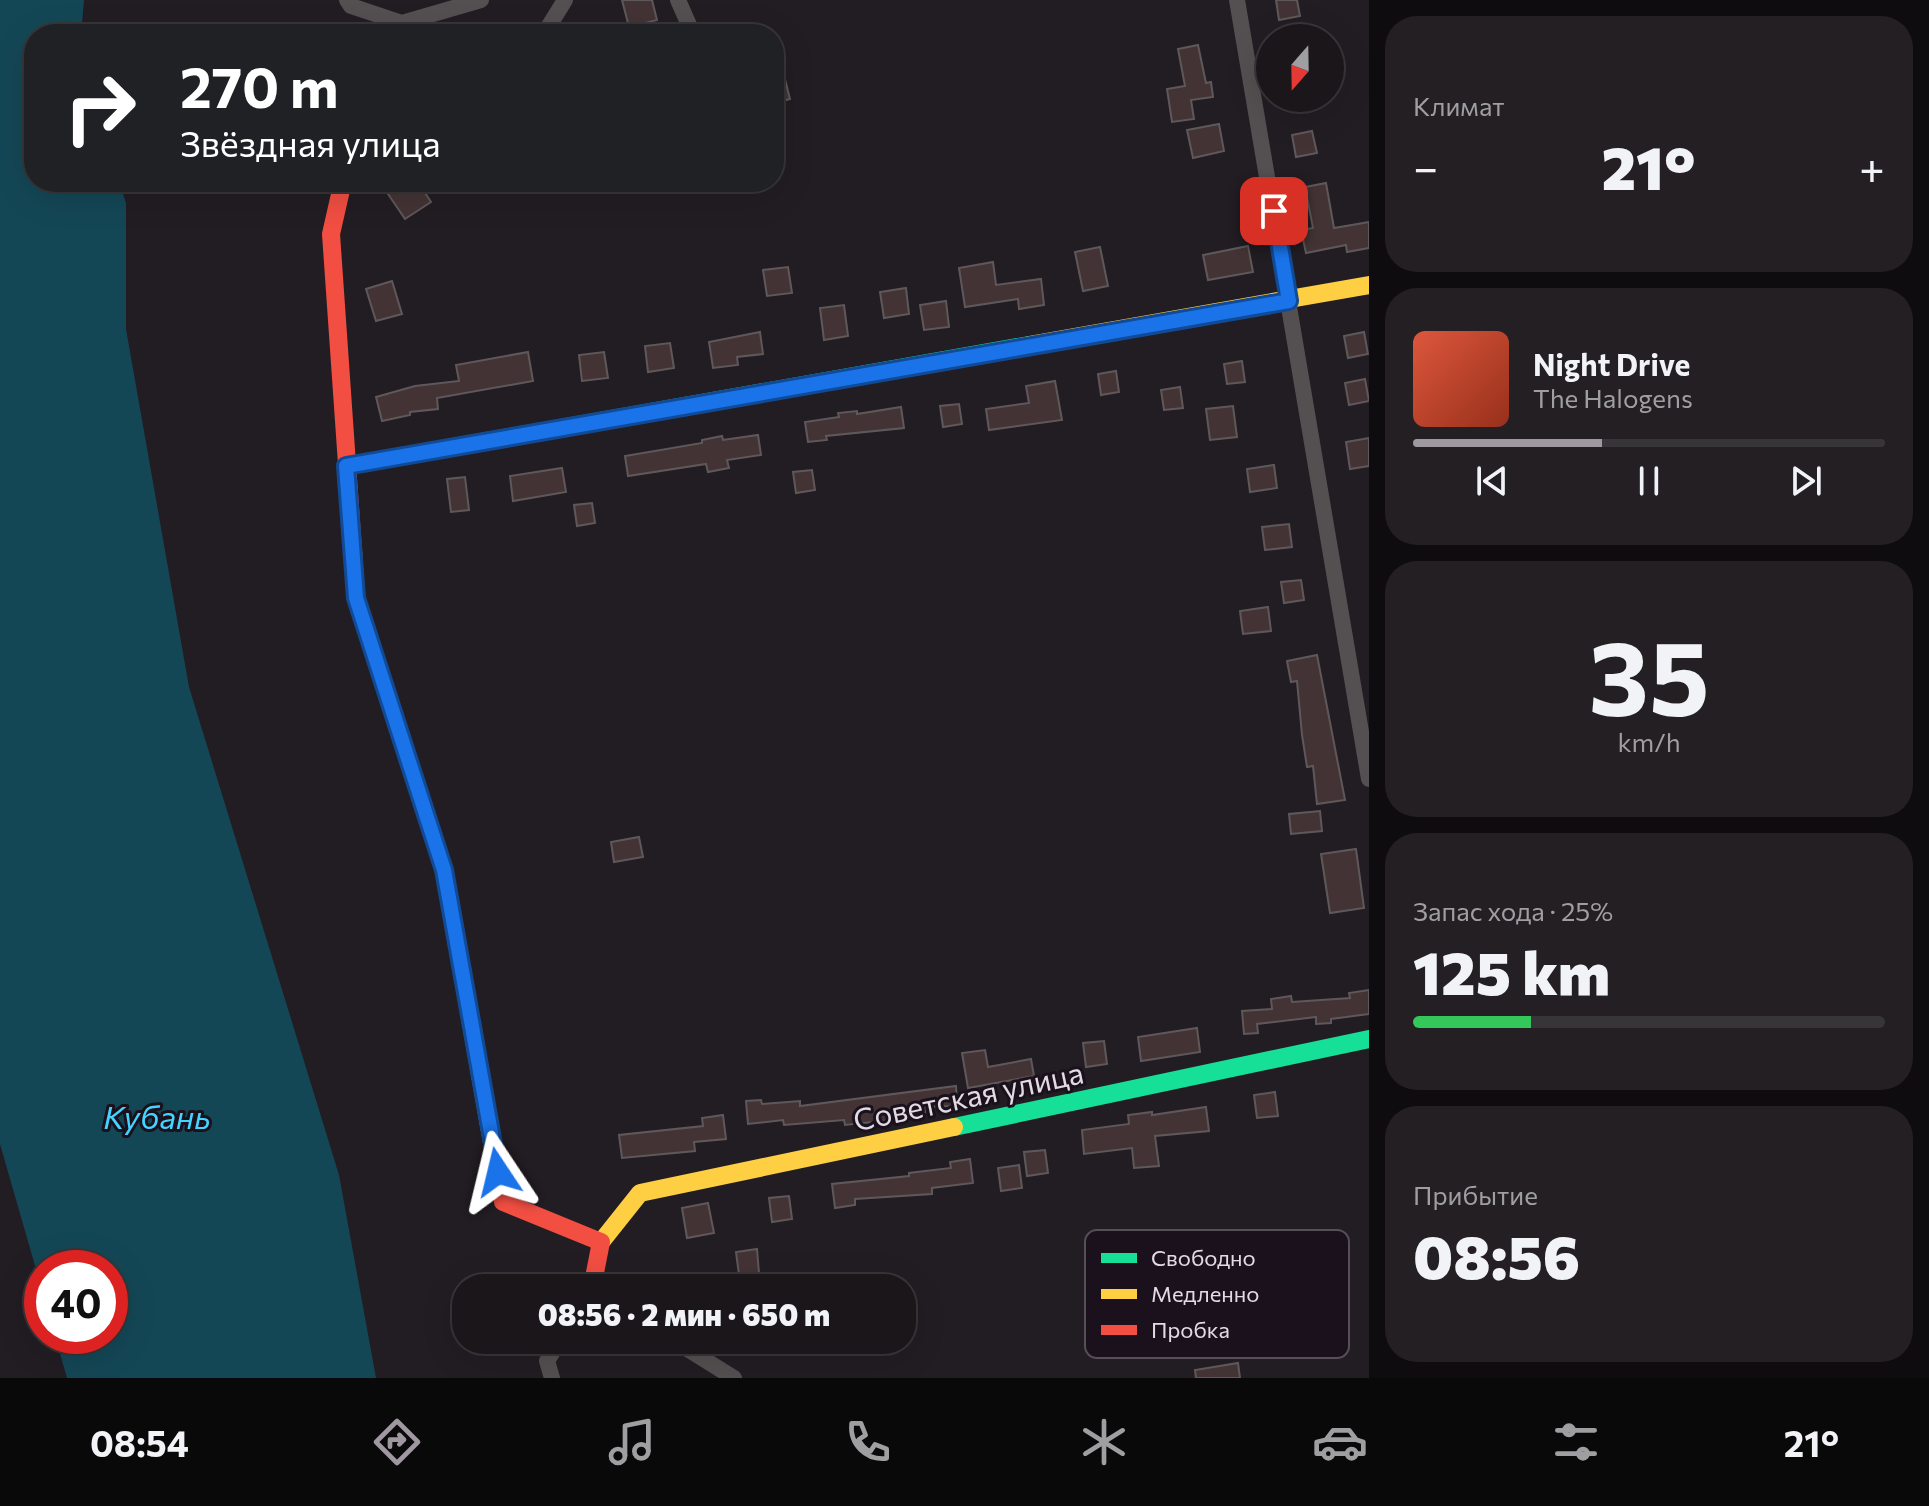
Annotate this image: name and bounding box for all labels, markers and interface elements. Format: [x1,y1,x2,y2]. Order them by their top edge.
north arrow [1256,24,1344,112]
map controls [1256,24,1344,112]
text: 270 m [180,51,339,120]
icon: right [48,56,152,160]
text: Климат [1413,90,1505,121]
text: Звёздная улица [180,120,441,164]
text: 21° [1601,129,1696,202]
text: − [1413,139,1438,193]
text: + [1859,139,1885,193]
pin [1240,177,1308,245]
icon: arrive [1252,189,1296,233]
text: Night Drive [1533,345,1690,382]
text: The Halogens [1533,382,1693,413]
icon: previous [1470,459,1514,503]
icon: pause [1627,459,1671,503]
icon: next [1784,459,1828,503]
text: 35 [1588,610,1710,737]
text: km/h [1617,726,1681,757]
text: Запас хода · 25% [1413,895,1613,926]
text: 125 km [1413,934,1610,1007]
street label: Советская улица [850,1053,1086,1137]
water label: Кубань [103,1096,211,1136]
position arrow [456,1130,540,1214]
text: Прибытие [1413,1179,1538,1210]
text: 08:56 [1413,1218,1580,1291]
legend [1085,1230,1349,1358]
text: Свободно [1151,1244,1256,1271]
speed limit sign: 40 [24,1250,128,1354]
text: Медленно [1151,1280,1259,1307]
text: 08:56 · 2 мин · 650 m [538,1295,830,1332]
text: Пробка [1151,1316,1230,1343]
icon: directions [369,1414,425,1470]
icon: music [604,1414,660,1470]
icon: phone [840,1414,896,1470]
icon: climate [1076,1414,1132,1470]
icon: car [1312,1414,1368,1470]
icon: filters [1548,1414,1604,1470]
text: 08:54 [90,1420,189,1464]
text: 21° [1784,1420,1839,1464]

